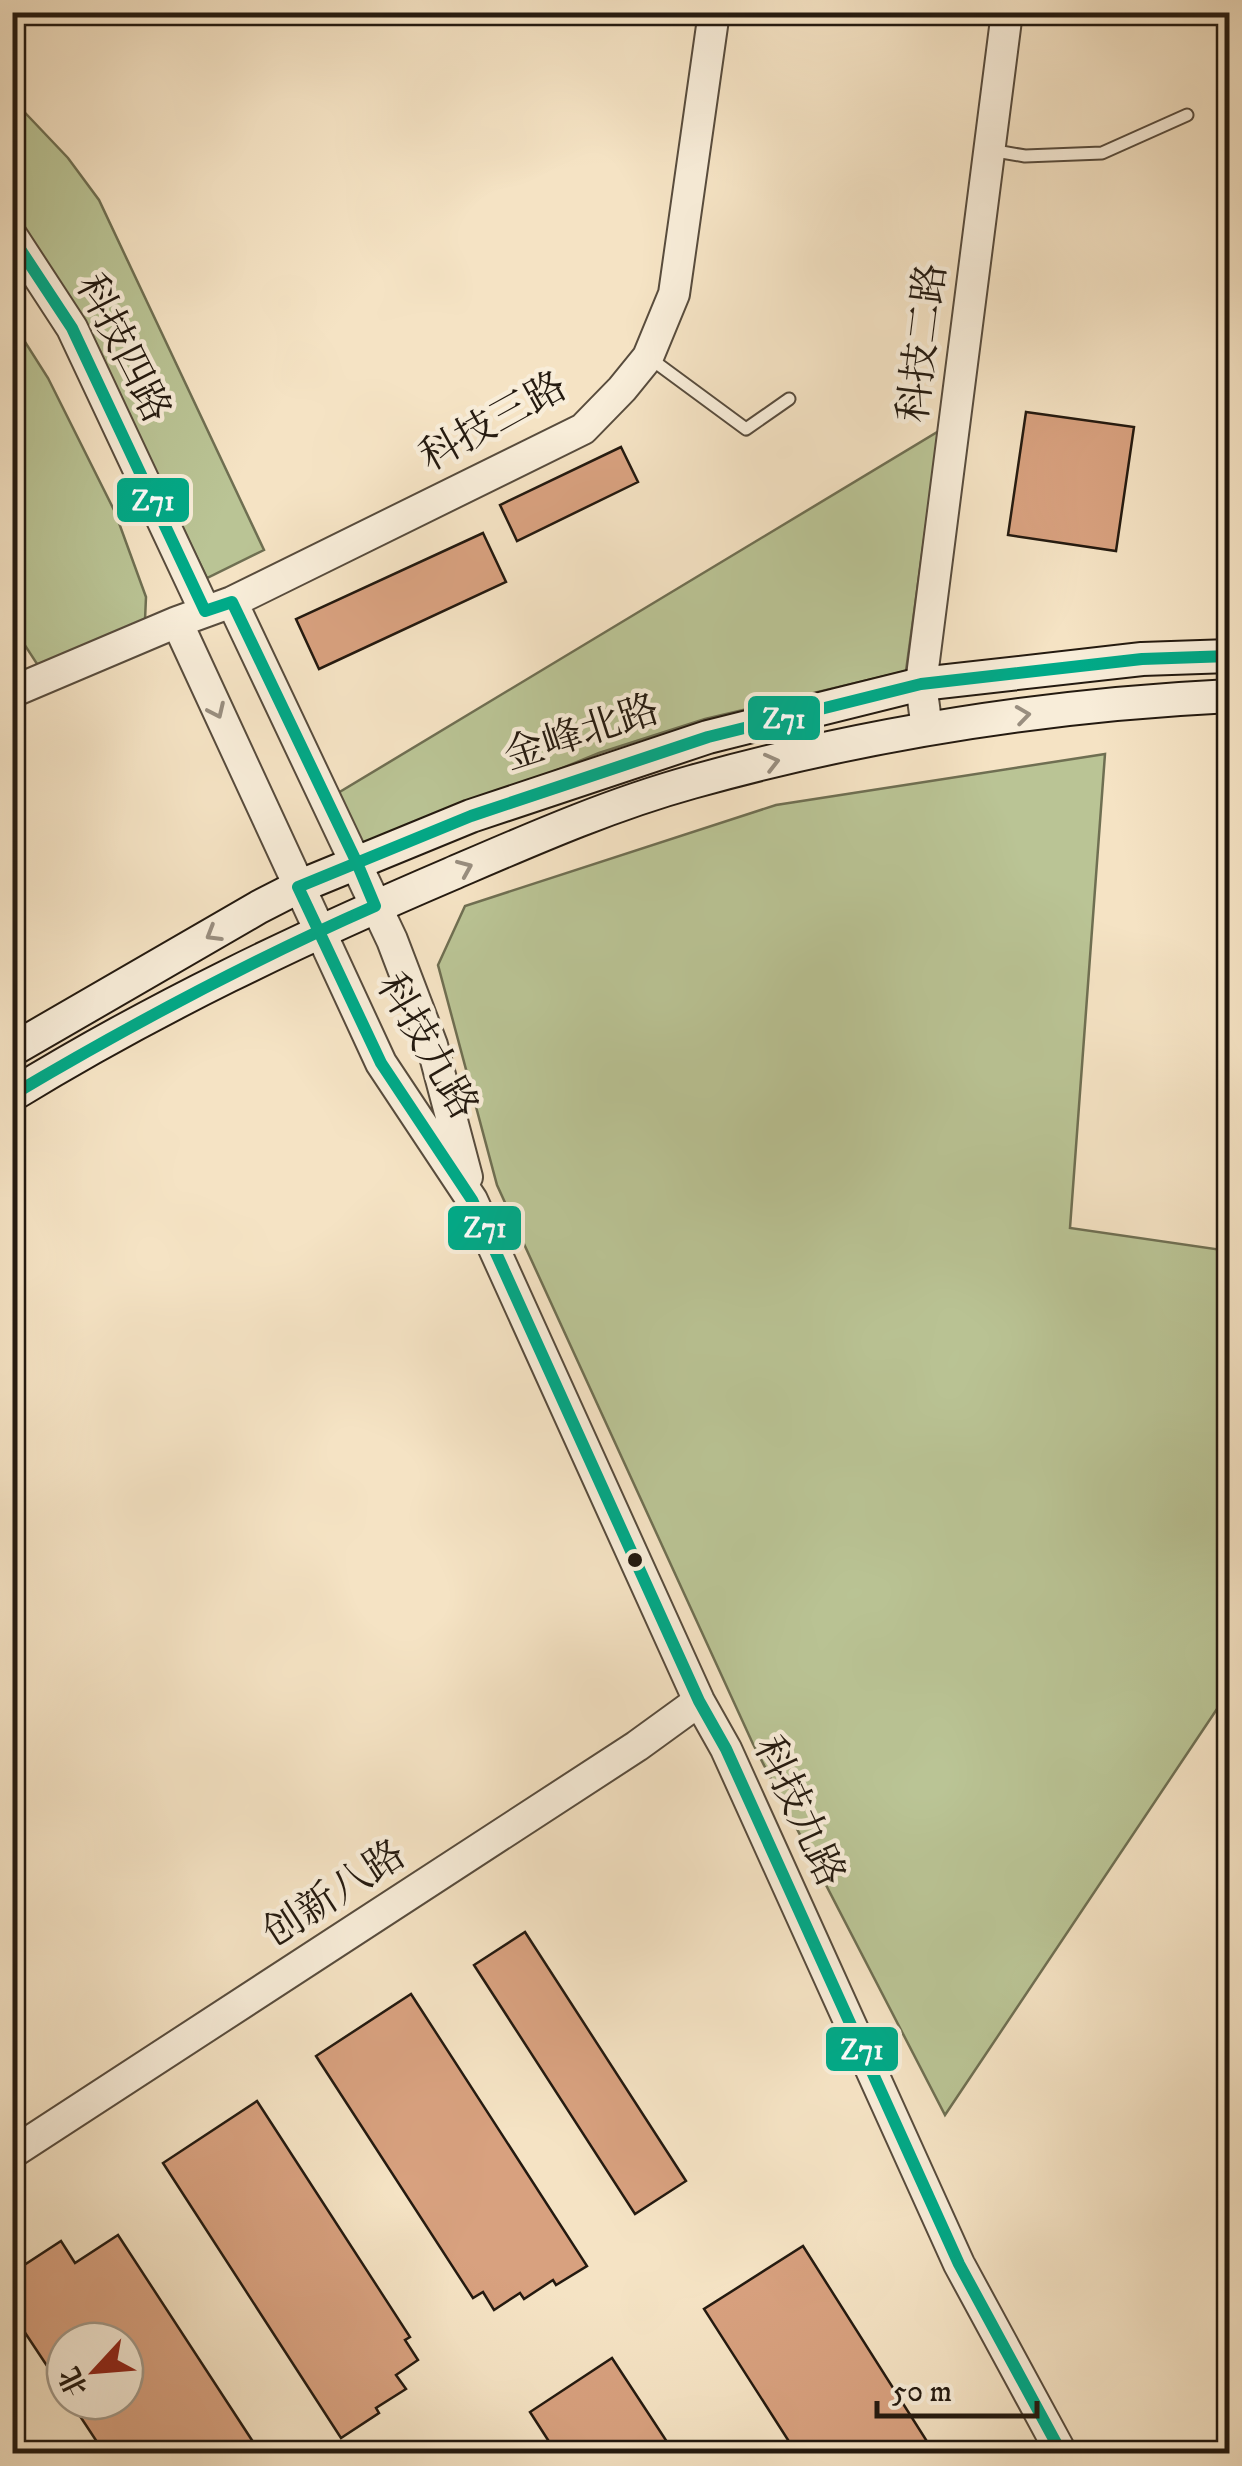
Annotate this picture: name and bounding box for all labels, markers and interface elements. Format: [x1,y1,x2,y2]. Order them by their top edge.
street label: 科技二路 [889,261,959,425]
street label: 科技四路 [63,266,181,432]
street label: 科技三路 [412,362,576,484]
line badge: Z71 [115,476,191,524]
text: Z71 [131,484,175,519]
street label: 金峰北路 [498,686,666,782]
line badge: Z71 [746,694,822,742]
one-way arrow [205,701,225,719]
text: Z71 [762,702,806,737]
one-way arrow [1015,705,1031,726]
one-way arrow [763,753,780,774]
one-way arrow [455,860,473,880]
one-way arrow [206,922,224,941]
street label: 科技九路 [364,965,488,1129]
line badge: Z71 [446,1204,523,1252]
text: Z71 [463,1211,507,1246]
unlabelled marker [625,1550,645,1570]
street label: 科技九路 [742,1729,854,1895]
street label: 创新八路 [254,1830,416,1960]
line badge: Z71 [824,2025,900,2073]
text: Z71 [840,2033,884,2068]
north arrow [45,2321,145,2421]
scale bar [877,2356,1037,2418]
text: 北 [52,2361,96,2402]
text: 50 m [892,2374,952,2411]

